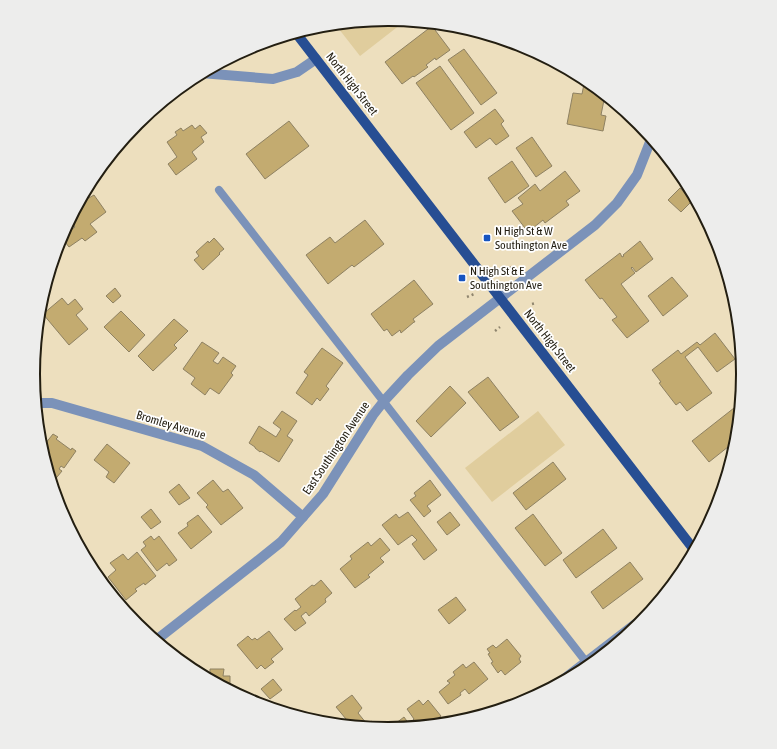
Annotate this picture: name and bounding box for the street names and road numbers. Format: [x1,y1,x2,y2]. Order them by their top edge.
street label: North High Street [323,50,381,119]
street label: North High Street [521,307,579,376]
street label: East Southington Avenue [300,399,372,497]
street label: Bromley Avenue [135,408,207,442]

